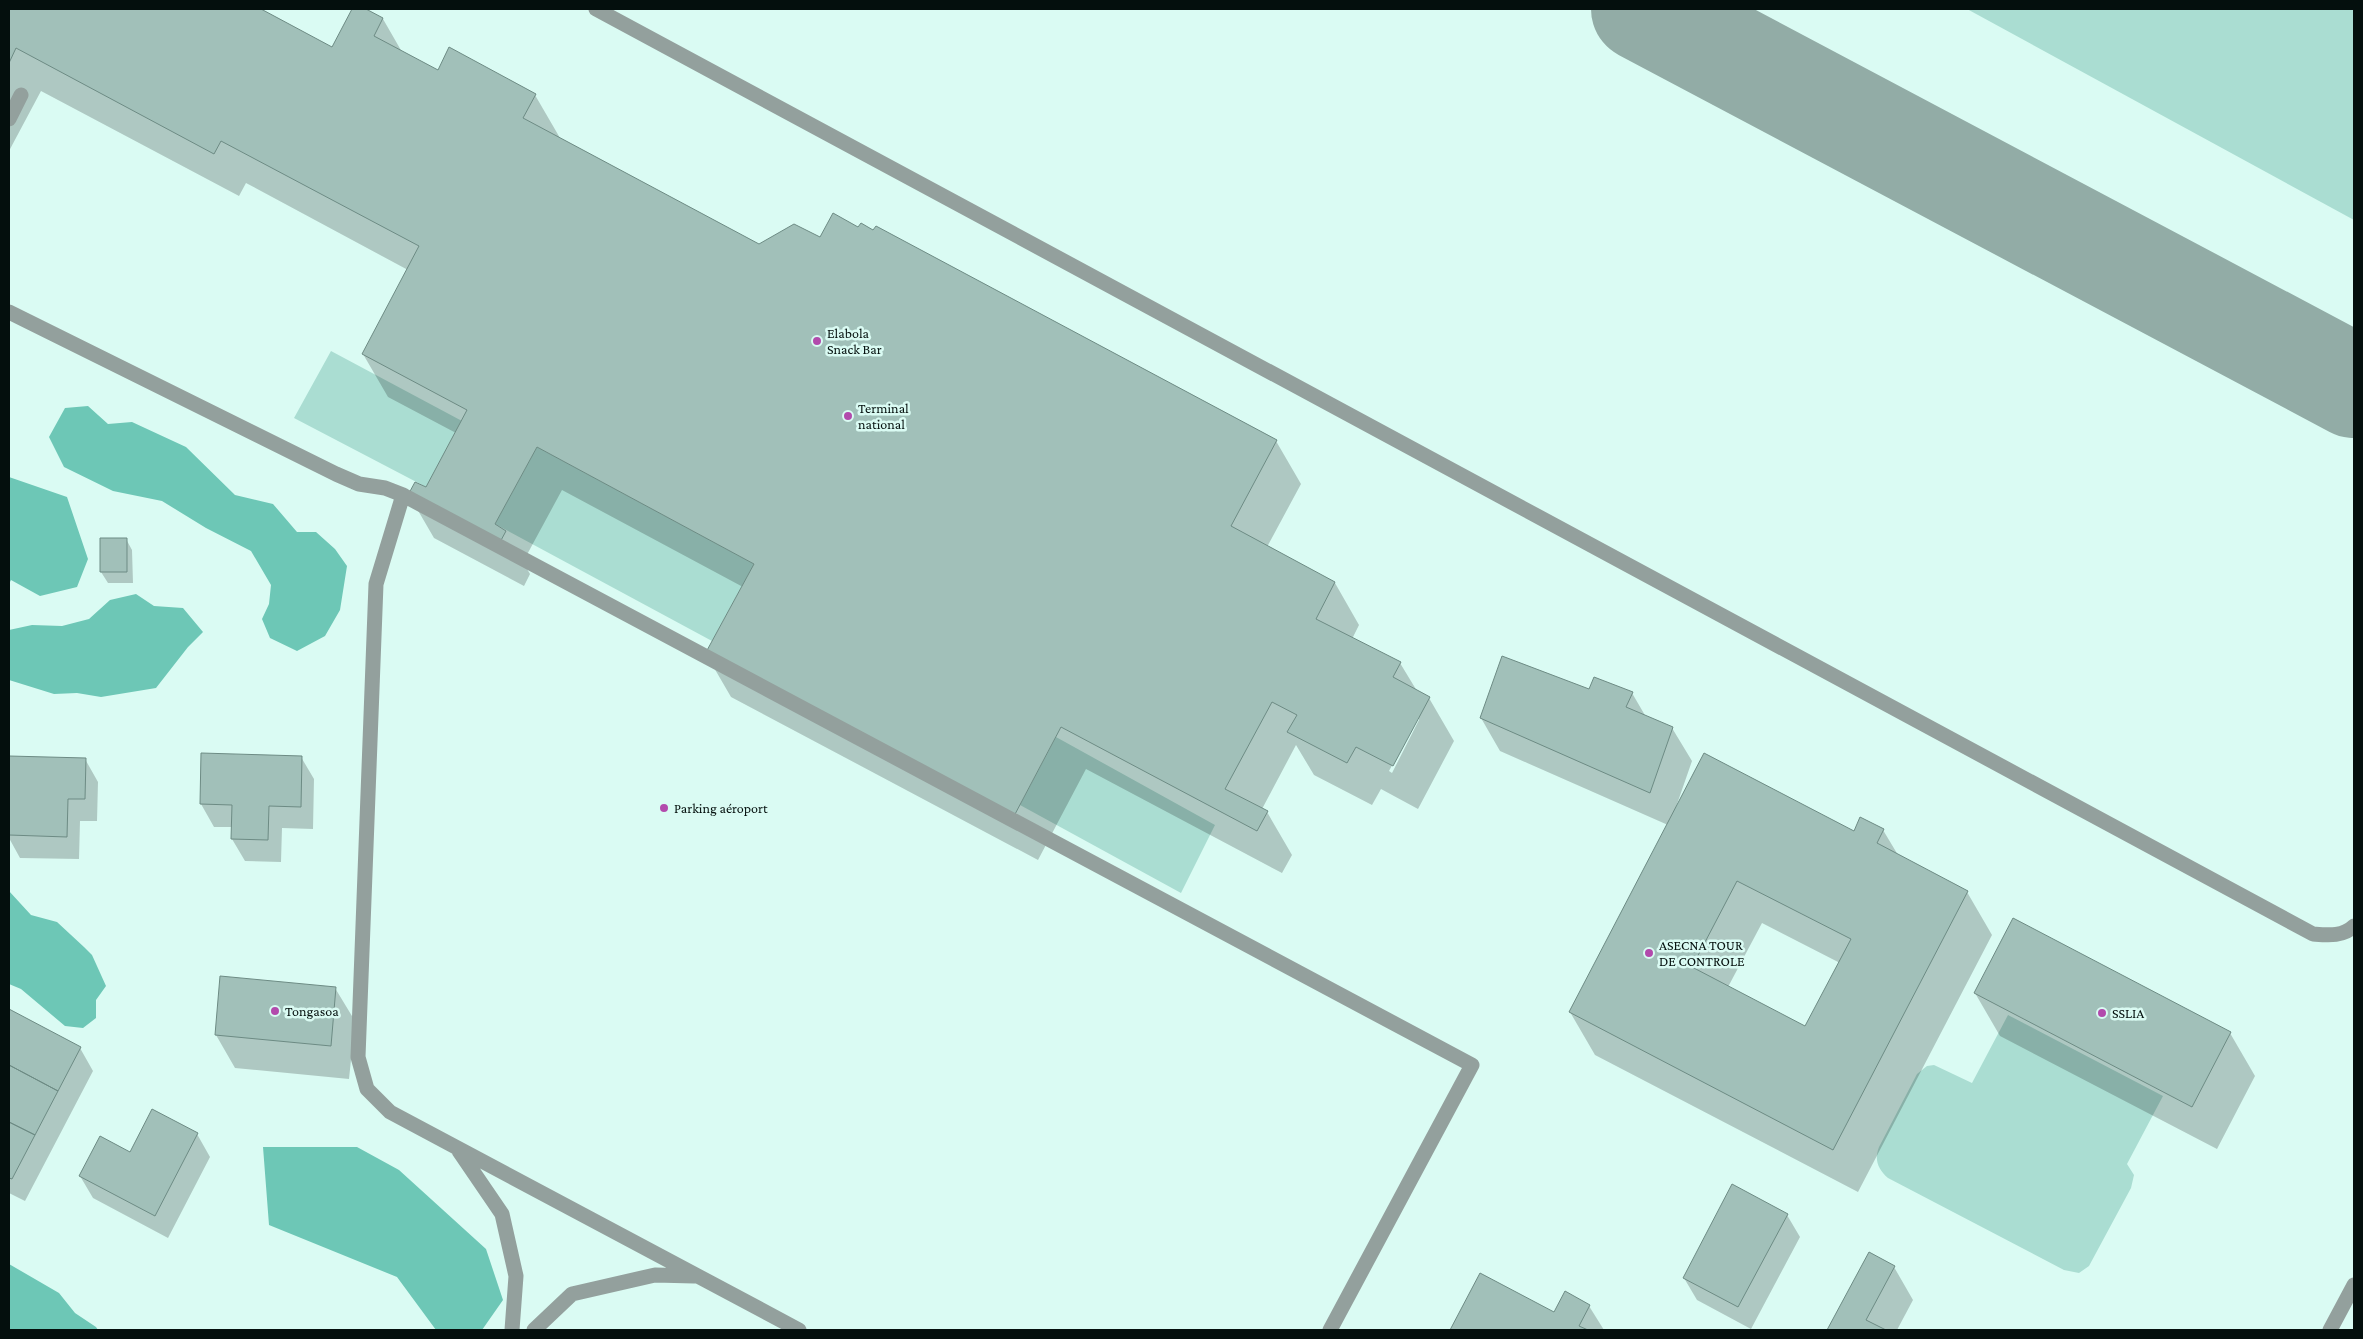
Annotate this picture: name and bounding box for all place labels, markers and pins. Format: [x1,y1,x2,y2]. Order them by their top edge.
place label: Elabola Snack Bar [827,325,882,357]
marker: Elabola Snack Bar [811,335,823,347]
place label: Terminal national [858,400,909,432]
marker: Terminal national [842,410,854,422]
place label: Parking aéroport [674,800,768,816]
marker: Parking aéroport [658,802,670,814]
place label: ASECNA TOUR DE CONTROLE [1659,937,1745,969]
marker: ASECNA TOUR DE CONTROLE [1643,947,1655,959]
place label: Tongasoa [285,1003,339,1019]
marker: Tongasoa [269,1005,281,1017]
place label: SSLIA [2112,1005,2144,1021]
marker: SSLIA [2096,1007,2108,1019]

